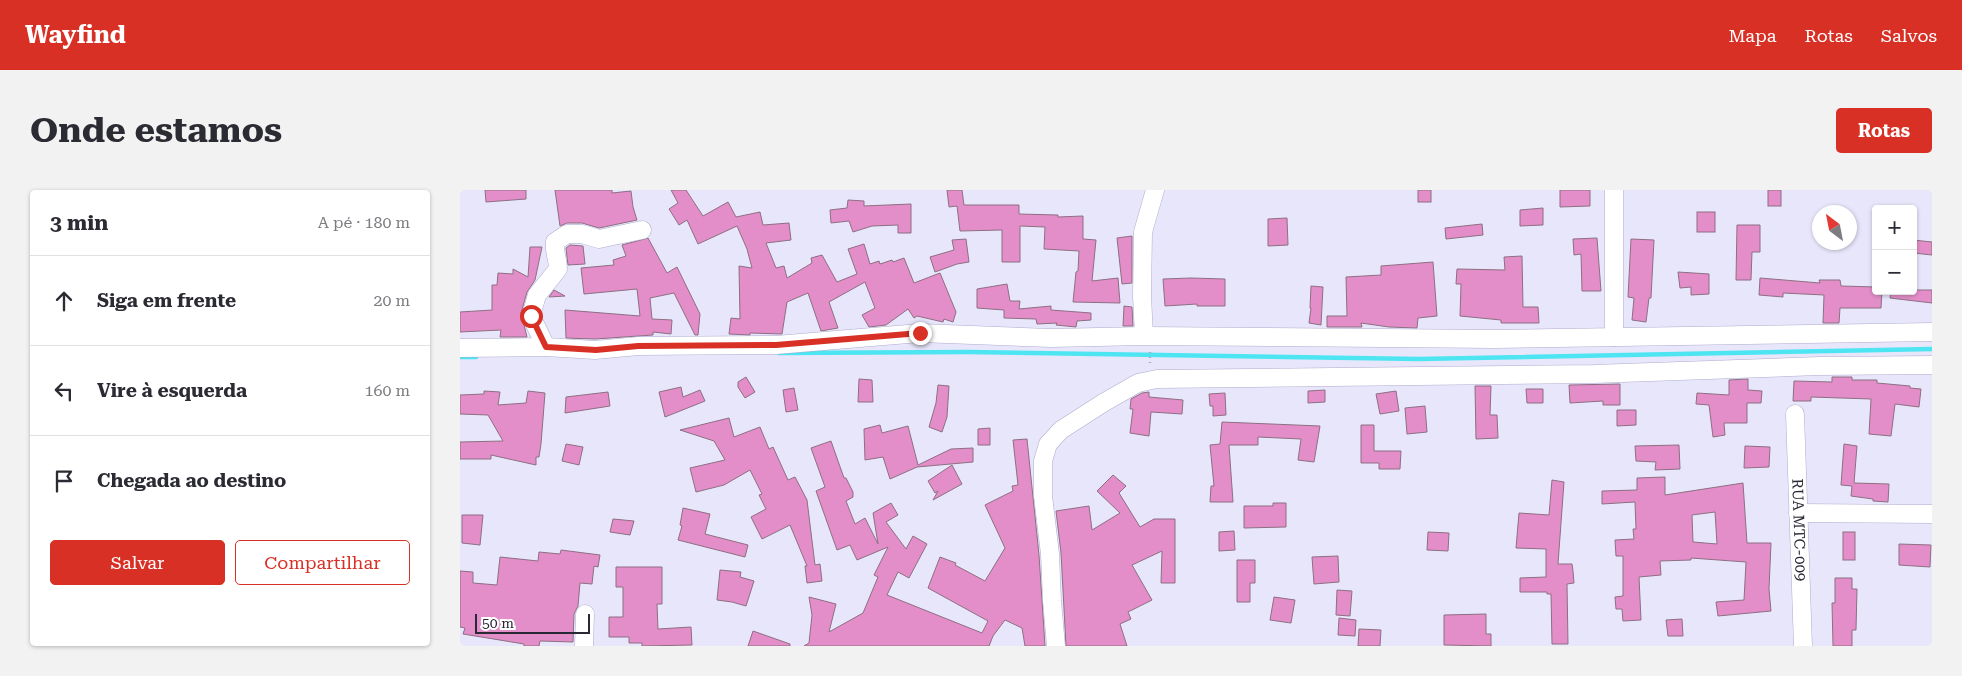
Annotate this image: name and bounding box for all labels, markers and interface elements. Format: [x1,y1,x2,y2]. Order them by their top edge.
text: Wayfind [25,21,126,49]
text: Mapa [1728,25,1776,46]
text: Rotas [1804,25,1853,46]
text: Salvos [1881,25,1937,46]
button: Rotas [1836,108,1932,153]
text: Onde estamos [30,110,282,151]
north arrow [1812,205,1857,250]
map controls [1872,205,1917,295]
button: + [1872,205,1917,250]
text: 3 min [50,211,108,235]
text: A pé · 180 m [318,213,410,232]
button: − [1872,250,1917,295]
icon: ahead [50,287,78,315]
text: Siga em frente [97,289,236,312]
text: 20 m [373,291,410,310]
route start [520,305,543,328]
route end [909,322,932,345]
icon: left [50,377,78,405]
text: Vire à esquerda [97,379,247,402]
text: 160 m [364,381,410,400]
icon: arrive [50,467,78,495]
text: Chegada ao destino [97,469,286,492]
street label: RUA MTC-009 [1788,478,1810,582]
button: Salvar [50,540,225,585]
button: Compartilhar [235,540,410,585]
scale bar [475,611,590,634]
text: 50 m [482,615,514,631]

